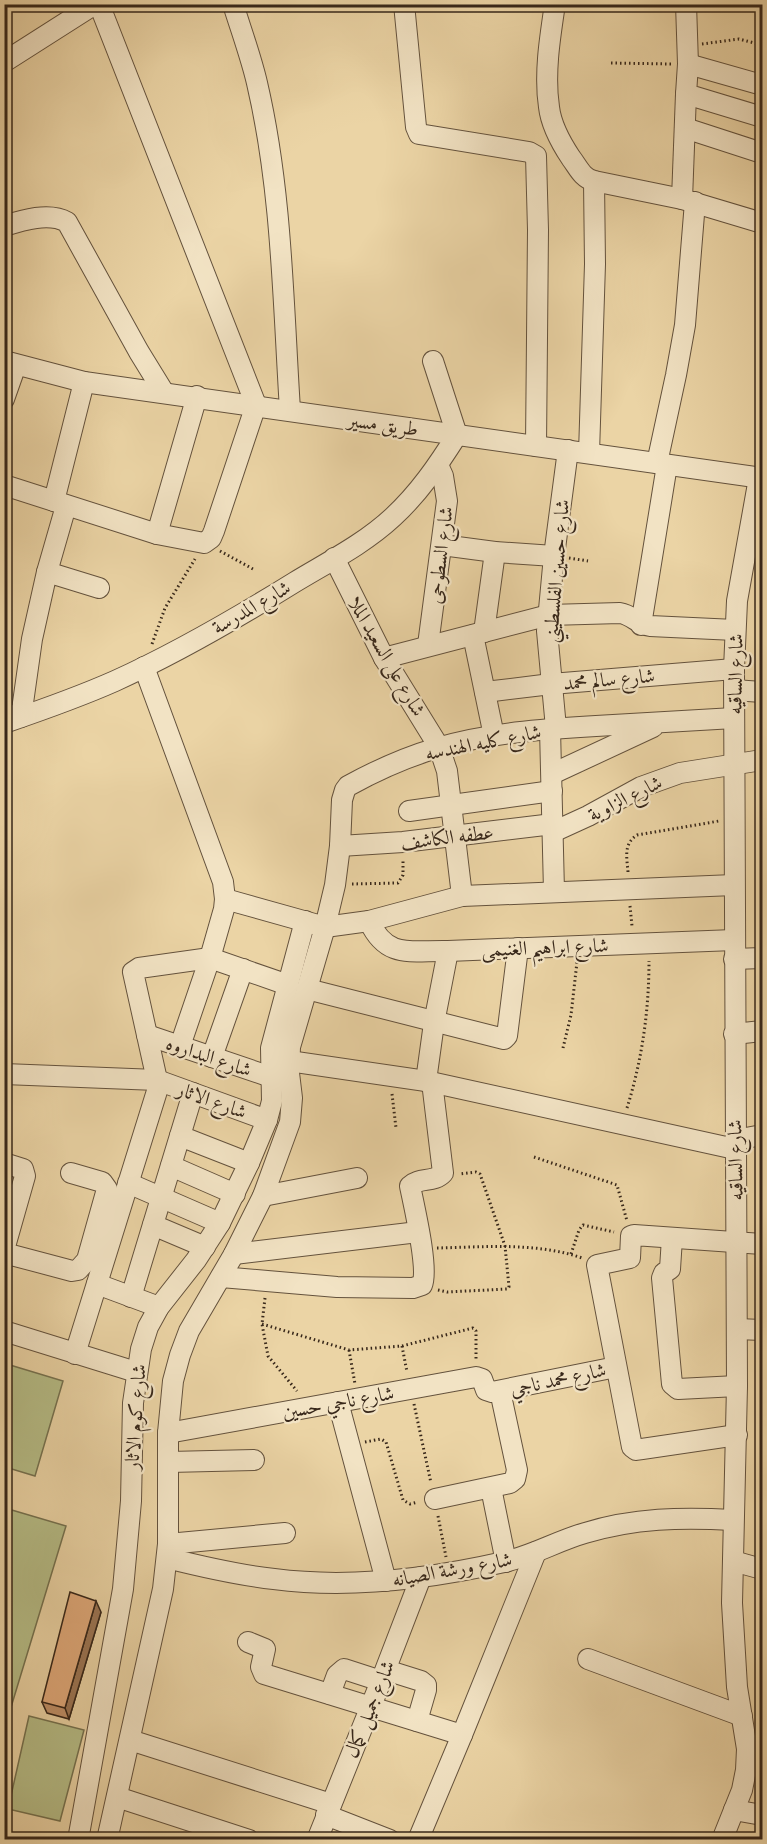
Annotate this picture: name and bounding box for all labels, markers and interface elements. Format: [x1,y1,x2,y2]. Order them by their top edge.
street label: طريق مسير [344,407,420,442]
street label: شارع حسين الفلسطيني [538,498,581,644]
street label: شارع السطوحى [422,505,464,606]
street label: شارع المدرسة [207,575,298,644]
street label: شارع على السعيد الملا [338,592,431,723]
street label: شارع الساقيه [722,633,754,715]
street label: شارع سالم محمد [562,663,656,701]
street label: شارع كليه الهندسه [423,719,544,771]
street label: شارع الزاوية [584,770,669,832]
street label: عطفه الكاشف [399,819,495,856]
street label: شارع ابراهيم الغنيمى [481,933,609,969]
street label: شارع البداروه [161,1030,255,1087]
street label: شارع الاثار [170,1076,250,1129]
street label: شارع الساقيه [722,1119,754,1201]
street label: شارع محمد ناجي [508,1357,609,1407]
street label: شارع كوم الاثار [119,1363,157,1473]
street label: شارع ناجي حسين [280,1380,397,1430]
street label: شارع ورشة الصيانه [390,1547,515,1597]
street label: شارع جميل كمال [338,1657,405,1764]

